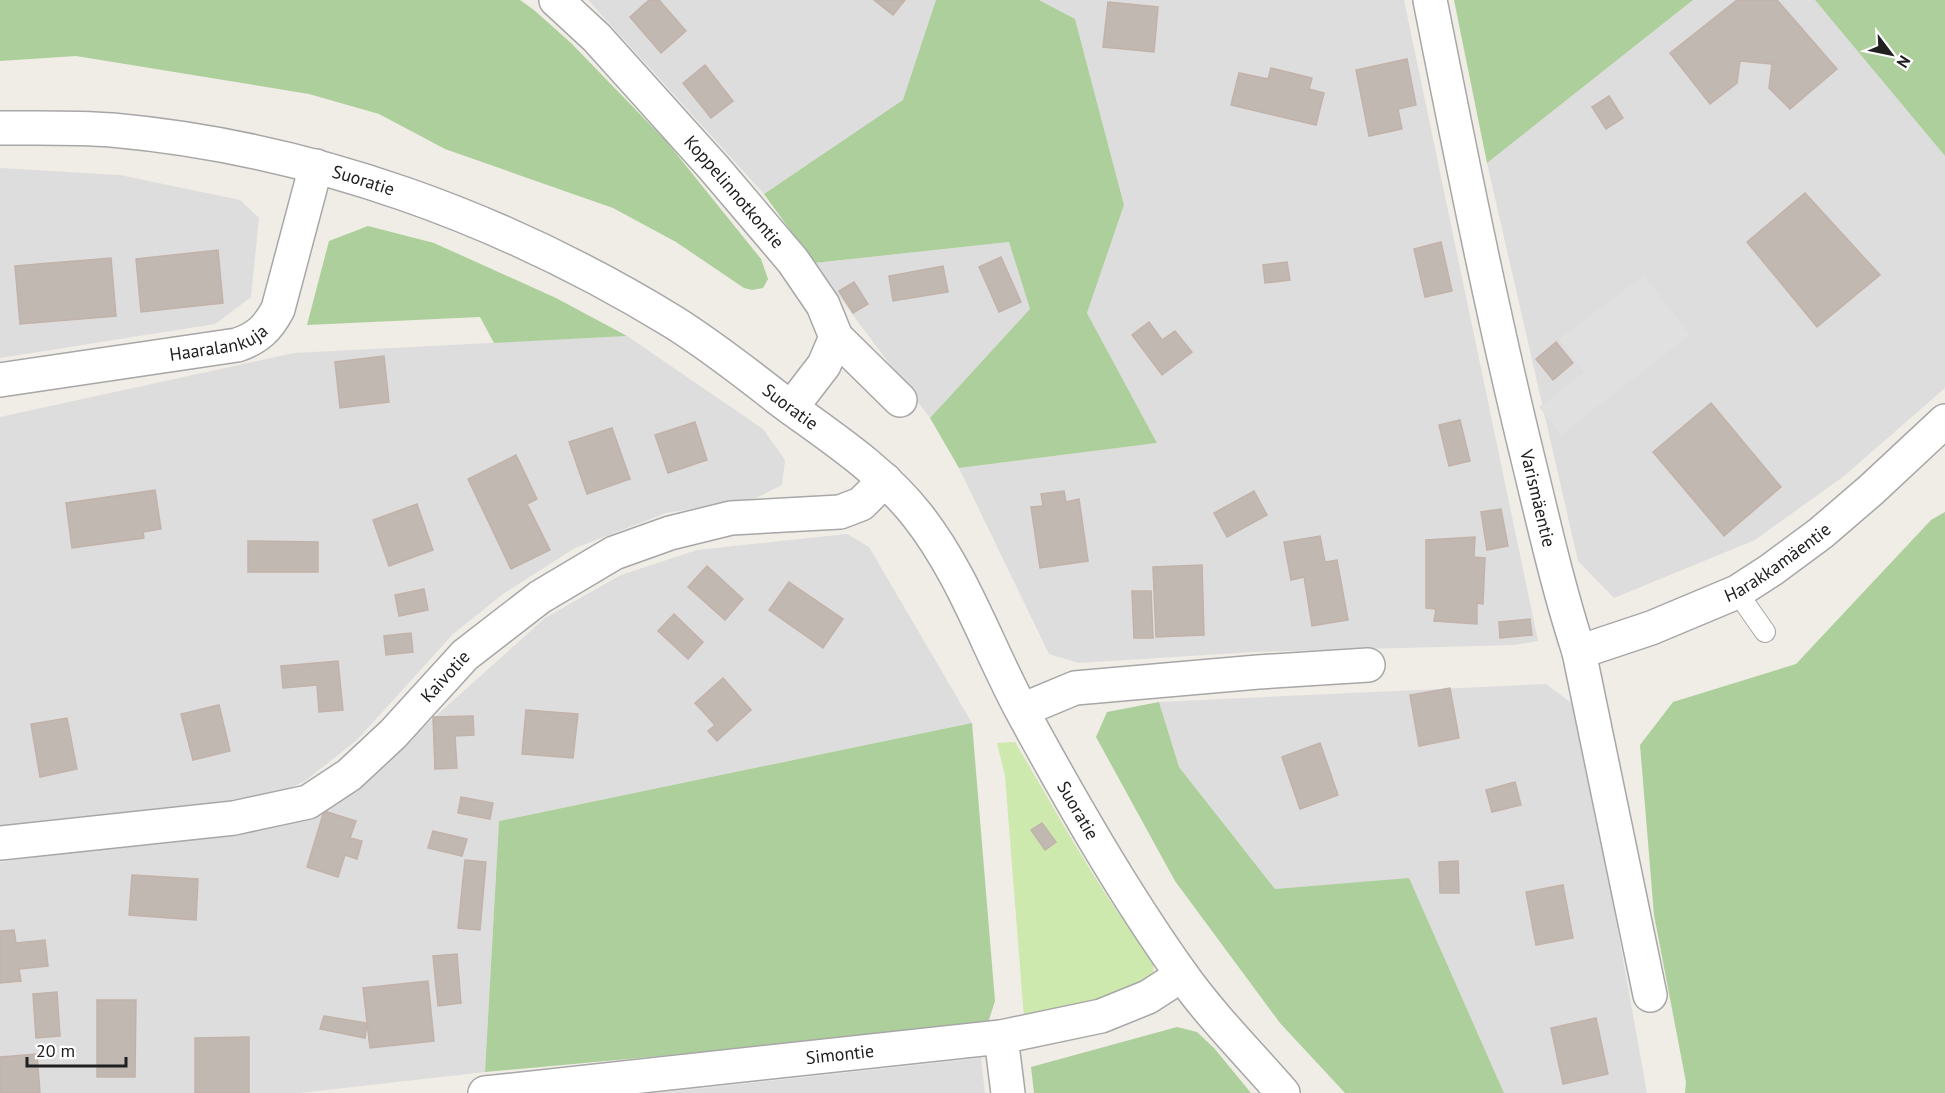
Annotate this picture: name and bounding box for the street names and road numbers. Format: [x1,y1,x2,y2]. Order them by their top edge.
street label: Koppelinnotkontie [679,130,789,253]
street label: Suoratie [330,160,398,201]
street label: Haaralankuja [168,319,273,366]
street label: Suoratie [758,378,823,435]
street label: Varismäentie [1515,446,1561,549]
street label: Harakkamäentie [1721,518,1835,607]
street label: Kaivotie [415,645,475,707]
street label: Suoratie [1052,777,1104,844]
street label: Simontie [805,1039,875,1069]

